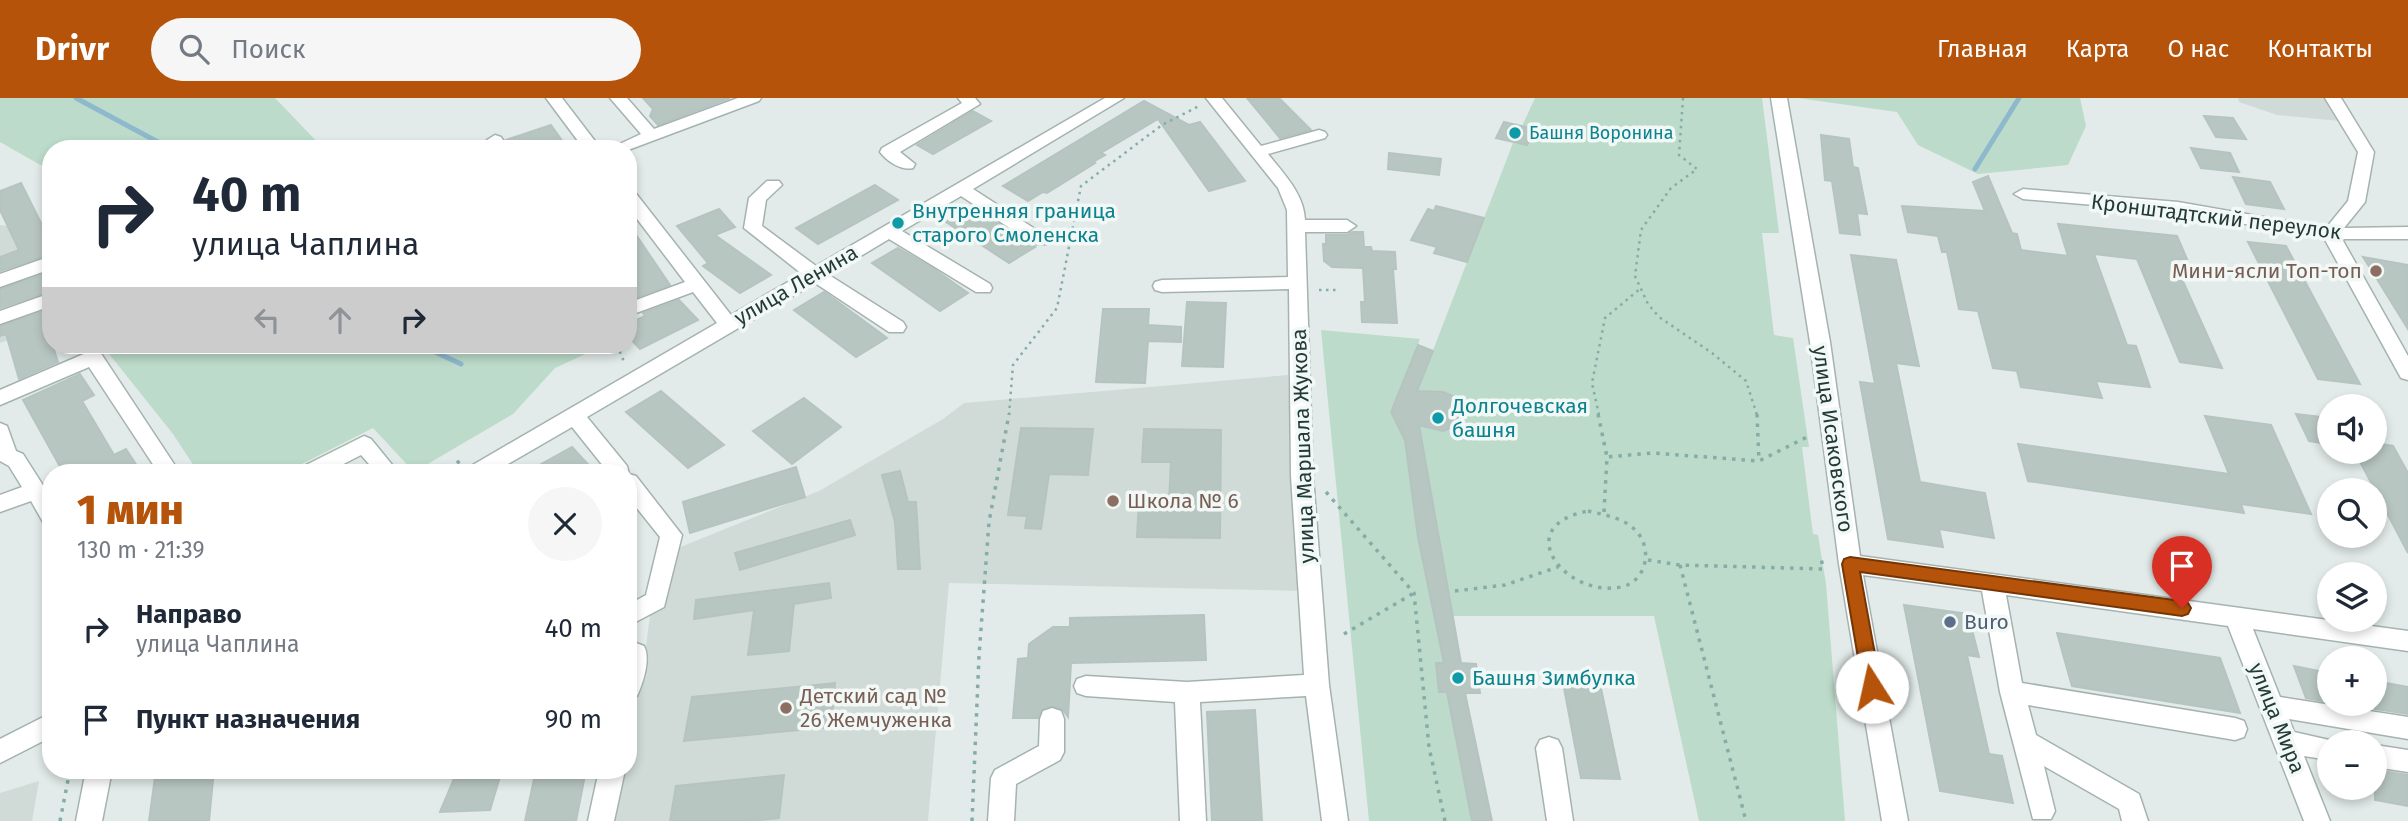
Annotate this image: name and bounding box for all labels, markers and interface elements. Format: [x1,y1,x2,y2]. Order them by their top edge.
search box [151,18,641,81]
text: Drivr [35,29,109,69]
icon: search [175,30,213,68]
text: Поиск [231,34,305,65]
text: Главная [1937,35,2028,63]
text: Карта [2066,35,2129,63]
text: О нас [2167,35,2229,63]
text: Контакты [2267,35,2373,63]
place label: Башня Воронина [1529,122,1674,144]
marker: Башня Воронина [1507,125,1523,141]
text: 40 m [192,165,301,224]
icon: right [77,168,168,259]
street label: Кронштадтский переулок [2090,189,2343,245]
place label: Внутренняя граница старого Смоленска [912,198,1116,248]
marker: Внутренняя граница старого Смоленска [890,215,906,231]
text: улица Чаплина [192,225,420,263]
street label: улица Ленина [730,239,862,331]
place label: Мини-ясли Топ-топ [2172,258,2362,284]
marker: Мини-ясли Топ-топ [2368,263,2384,279]
icon: left [248,301,286,339]
icon: ahead [321,301,359,339]
icon: right [394,301,432,339]
street label: улица Маршала Жукова [1286,328,1320,564]
street label: улица Исаковского [1807,344,1859,534]
place label: Долгочевская башня [1451,393,1588,443]
map controls [2317,394,2387,800]
button: sound [2317,394,2387,464]
marker: Долгочевская башня [1430,410,1446,426]
button: search [2317,478,2387,548]
text: 1 мин [77,485,184,535]
button: close [528,487,602,561]
place label: Школа № 6 [1127,488,1239,514]
marker: Школа № 6 [1105,493,1121,509]
text: 130 m · 21:39 [77,536,205,564]
pin [2152,536,2212,608]
icon: arrive [2163,547,2201,585]
button: layers [2317,562,2387,632]
text: Направо [136,599,242,630]
place label: Buro [1964,609,2009,635]
icon: right [77,610,115,648]
text: 40 m [544,613,602,644]
marker: Buro [1942,614,1958,630]
text: улица Чаплина [136,630,300,658]
button: + [2317,646,2387,716]
position arrow [1835,650,1909,724]
street label: улица Мира [2243,659,2311,777]
place label: Башня Зимбулка [1472,665,1636,691]
marker: Башня Зимбулка [1450,670,1466,686]
place label: Детский сад № 26 Жемчуженка [799,683,952,733]
marker: Детский сад № 26 Жемчуженка [778,700,794,716]
icon: arrive [77,701,115,739]
text: Пункт назначения [136,704,360,735]
text: 90 m [545,704,602,735]
button: − [2317,730,2387,800]

